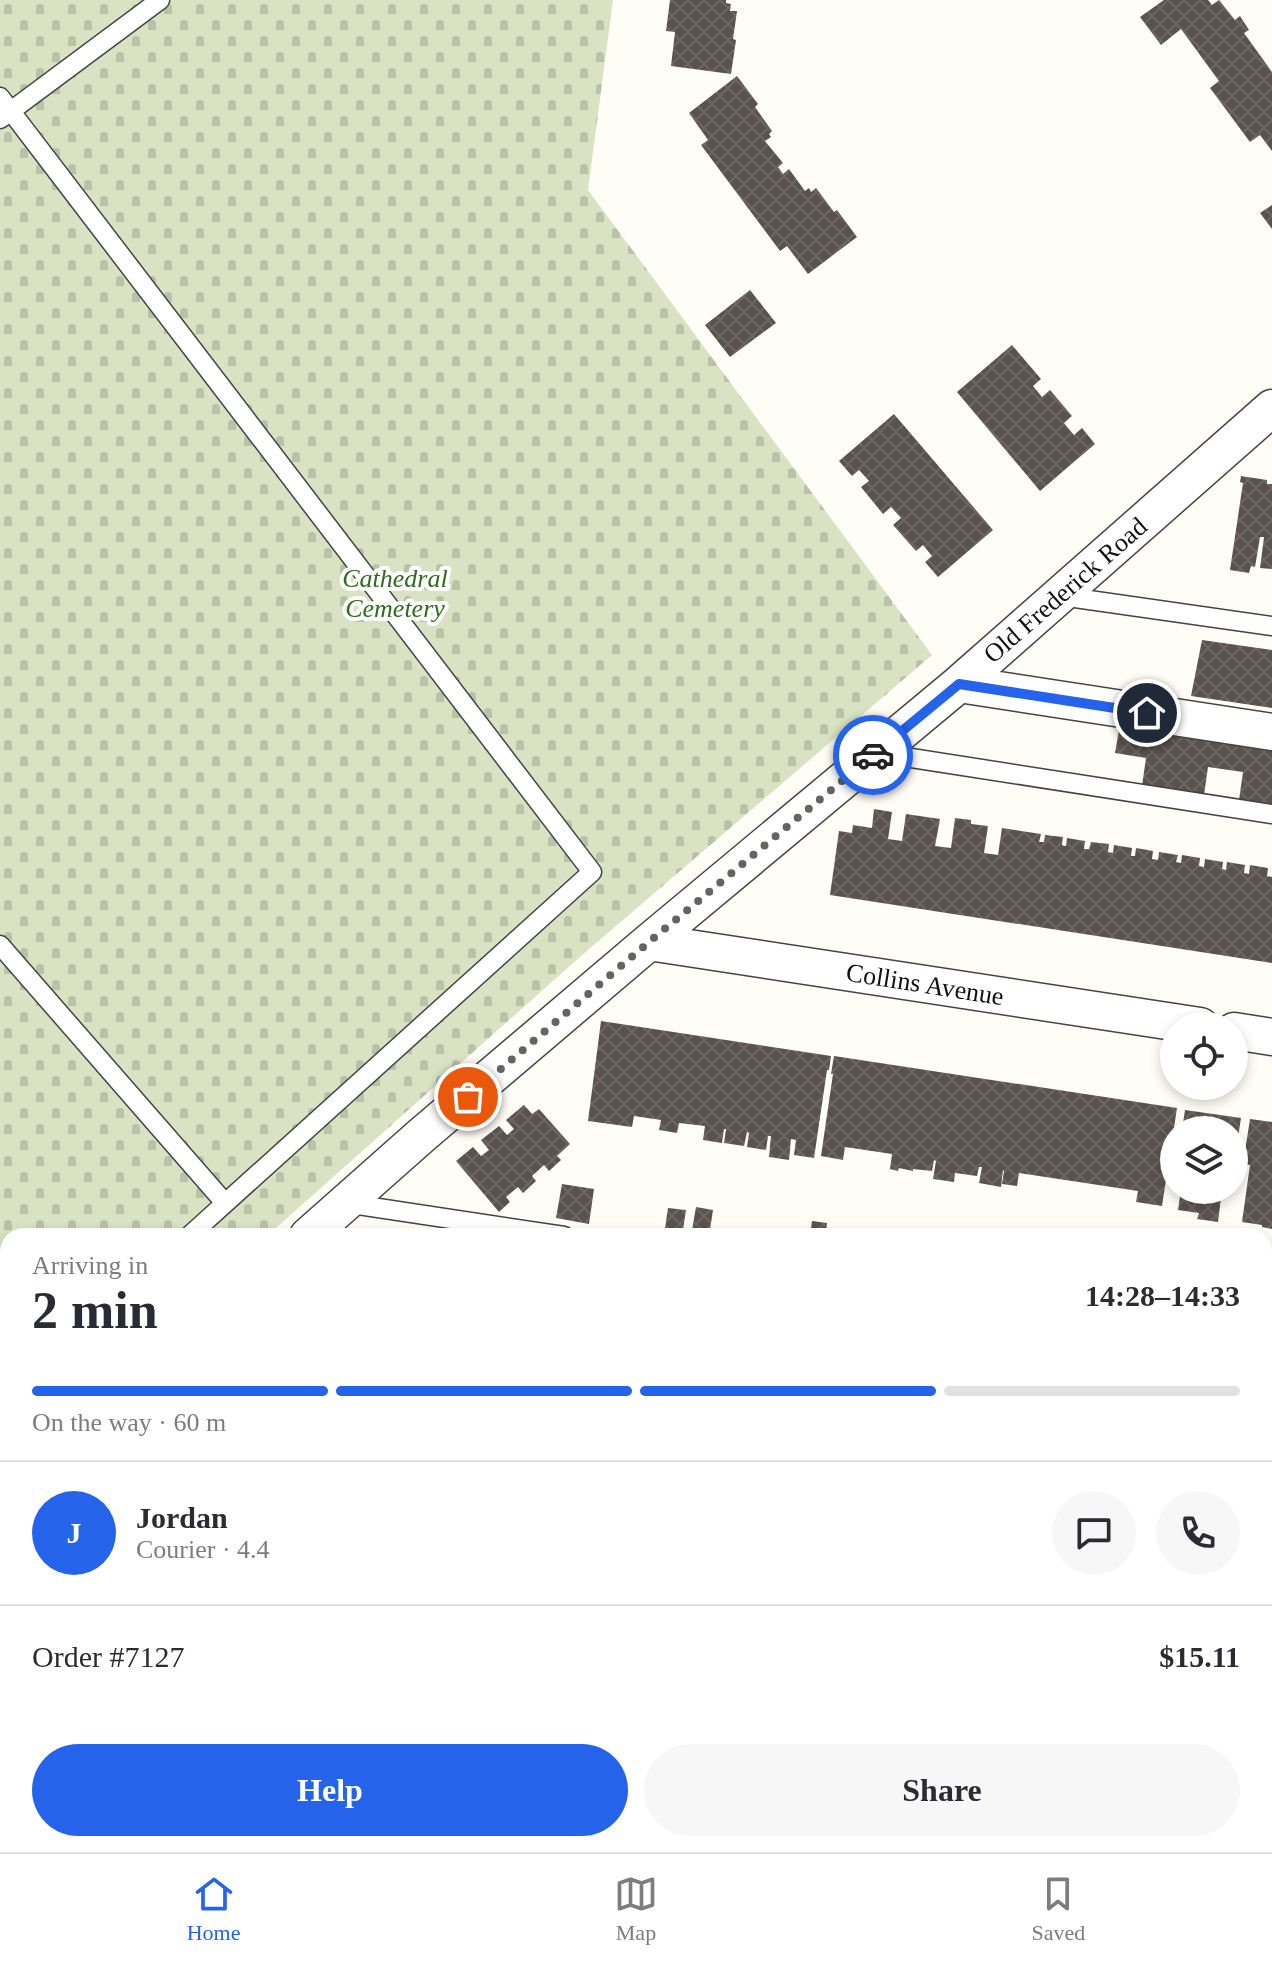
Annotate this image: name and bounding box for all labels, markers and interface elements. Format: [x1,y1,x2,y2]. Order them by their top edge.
street label: Old Frederick Road [978,512,1153,669]
park label: Cathedral Cemetery [342,564,448,623]
pin [1113,679,1181,747]
icon: home [1125,691,1169,735]
courier [833,715,913,795]
icon: car [851,733,895,777]
street label: Collins Avenue [844,958,1006,1011]
map controls [1160,1012,1248,1204]
button: locate [1160,1012,1248,1100]
pin [434,1063,502,1131]
icon: bag [446,1075,490,1119]
button: layers [1160,1116,1248,1204]
text: Arriving in [32,1251,148,1280]
text: 14:28–14:33 [1085,1279,1240,1312]
text: 2 min [32,1282,158,1339]
text: On the way · 60 m [32,1408,226,1437]
button: chat [1052,1491,1136,1575]
button: phone [1156,1491,1240,1575]
text: Jordan [136,1501,228,1534]
text: J [67,1516,82,1549]
text: Courier · 4.4 [136,1535,270,1564]
text: Order #7127 [32,1640,184,1673]
text: $15.11 [1159,1640,1240,1673]
button: Help [32,1744,628,1836]
button: Share [644,1744,1240,1836]
tab: Home [187,1872,241,1946]
tab: Map [614,1872,658,1946]
tab: Saved [1031,1872,1085,1946]

